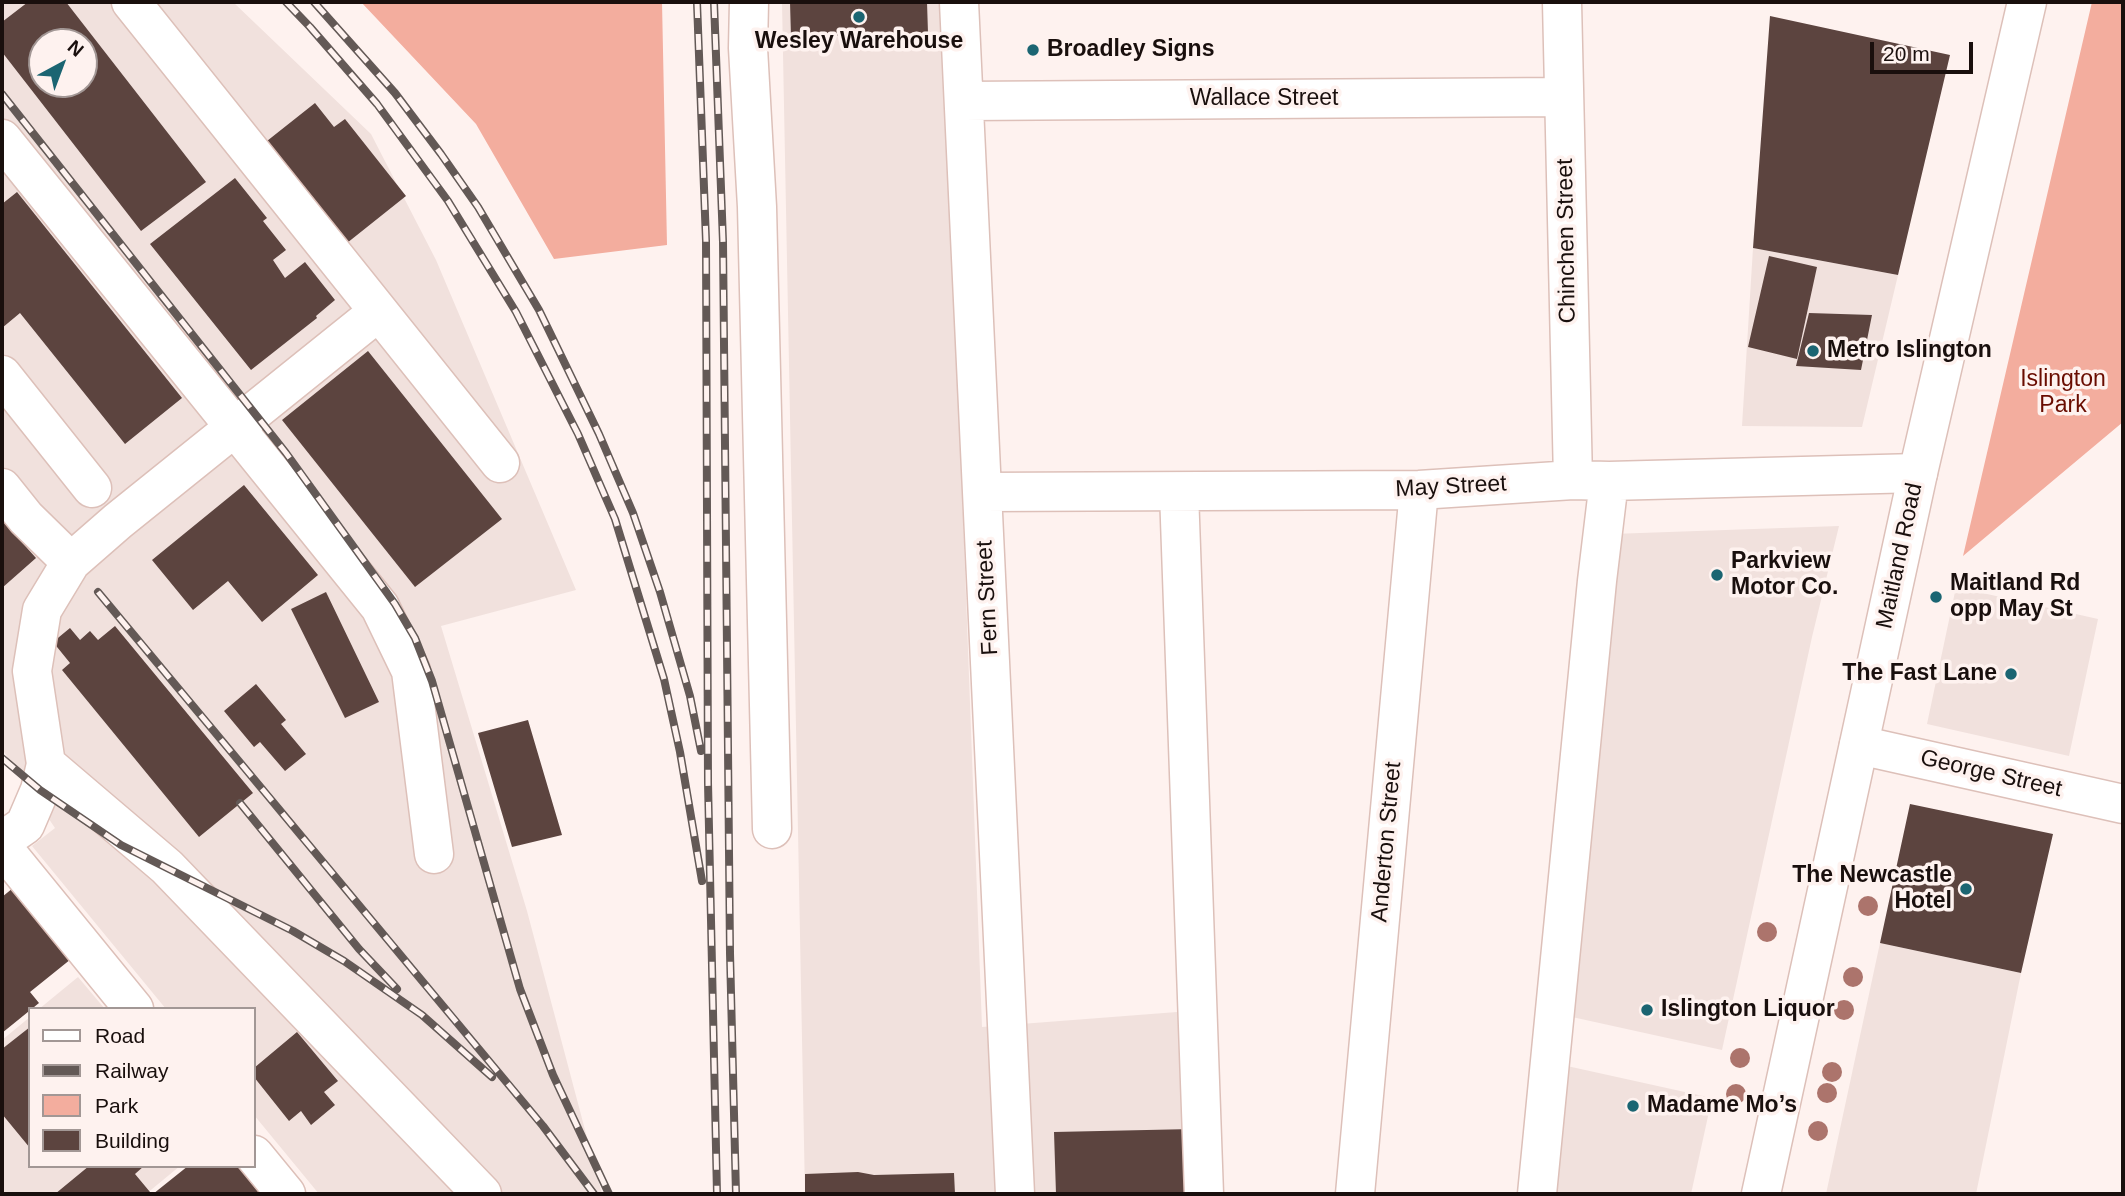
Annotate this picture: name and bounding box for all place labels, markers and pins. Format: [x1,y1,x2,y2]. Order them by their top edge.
marker: Wesley Warehouse [851,9,867,25]
place label: Wesley Warehouse [755,28,963,56]
place label: Broadley Signs [1047,36,1214,64]
marker: Broadley Signs [1025,42,1041,58]
place label: Metro Islington [1827,337,1992,365]
marker: Metro Islington [1805,343,1821,359]
place label: Parkview Motor Co. [1731,548,1838,602]
marker: Parkview Motor Co. [1709,567,1725,583]
place label: Maitland Rd opp May St [1950,570,2080,624]
marker: Maitland Rd opp May St [1928,589,1944,605]
place label: The Fast Lane [1842,660,1997,688]
marker: The Fast Lane [2003,666,2019,682]
place label: The Newcastle Hotel [1792,862,1952,916]
marker: The Newcastle Hotel [1958,881,1974,897]
place label: Islington Liquor [1661,996,1835,1024]
marker: Islington Liquor [1639,1002,1655,1018]
place label: Madame Mo’s [1647,1092,1797,1120]
marker: Madame Mo’s [1625,1098,1641,1114]

